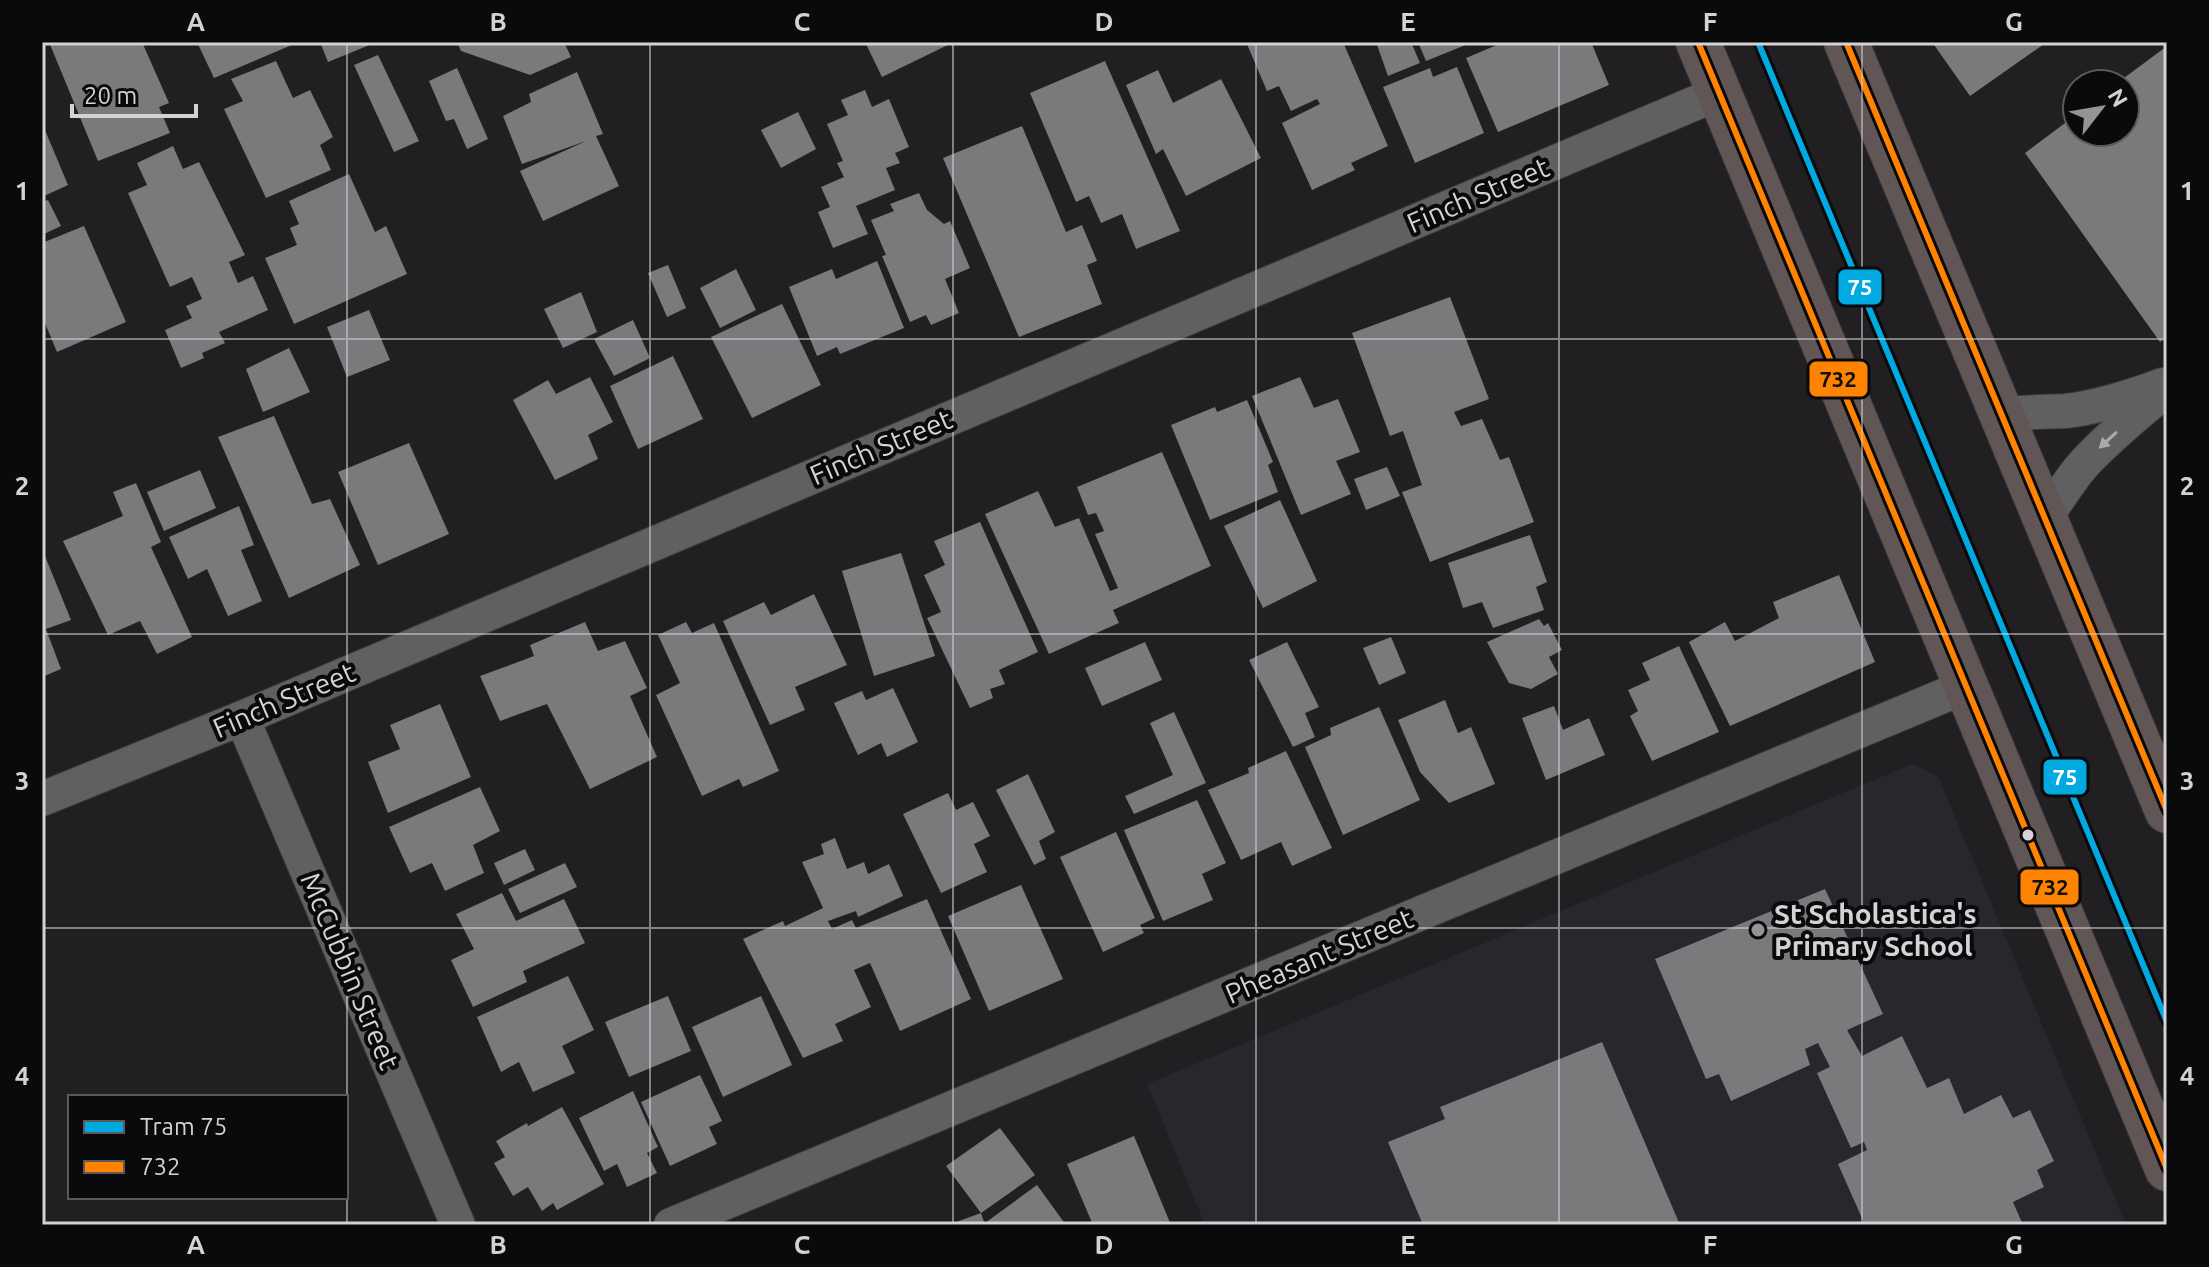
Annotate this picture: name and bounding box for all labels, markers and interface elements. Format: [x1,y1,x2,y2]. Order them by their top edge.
text: A [187,7,206,36]
text: B [489,7,507,36]
text: C [794,7,811,36]
text: D [1095,7,1113,36]
text: E [1400,7,1416,36]
text: F [1703,7,1717,36]
text: G [2005,7,2023,36]
scale bar [72,68,196,118]
north arrow [2061,68,2141,148]
text: 20 m [84,82,137,109]
text: N [2104,84,2134,111]
street label: Finch Street [1402,151,1553,238]
text: 1 [15,176,29,205]
text: 1 [2180,176,2194,205]
line badge: 75 [1837,268,1883,306]
text: 75 [1848,274,1872,299]
line badge: 732 [1808,360,1869,398]
text: 732 [1819,366,1857,391]
street label: Finch Street [805,403,956,490]
one-way arrow [2099,431,2118,449]
text: 2 [15,471,29,500]
text: 2 [2180,471,2194,500]
street label: Finch Street [208,656,359,743]
line badge: 75 [2042,758,2088,796]
text: 75 [2053,764,2077,789]
text: 3 [15,766,29,795]
text: 3 [2180,766,2194,795]
unlabelled marker [2020,827,2036,843]
street label: McCubbin Street [295,868,406,1074]
line badge: 732 [2019,868,2080,906]
text: 732 [2031,874,2069,899]
place label: St Scholastica's Primary School [1774,898,1977,961]
street label: Pheasant Street [1220,902,1417,1009]
marker: St Scholastica's Primary School [1749,921,1767,939]
text: 4 [15,1061,29,1090]
text: 4 [2180,1061,2194,1090]
legend [68,1095,348,1199]
text: Tram 75 [140,1113,227,1140]
text: 732 [140,1153,181,1180]
text: A [187,1230,206,1259]
text: B [489,1230,507,1259]
text: C [794,1230,811,1259]
text: D [1095,1230,1113,1259]
text: E [1400,1230,1416,1259]
text: F [1703,1230,1717,1259]
text: G [2005,1230,2023,1259]

